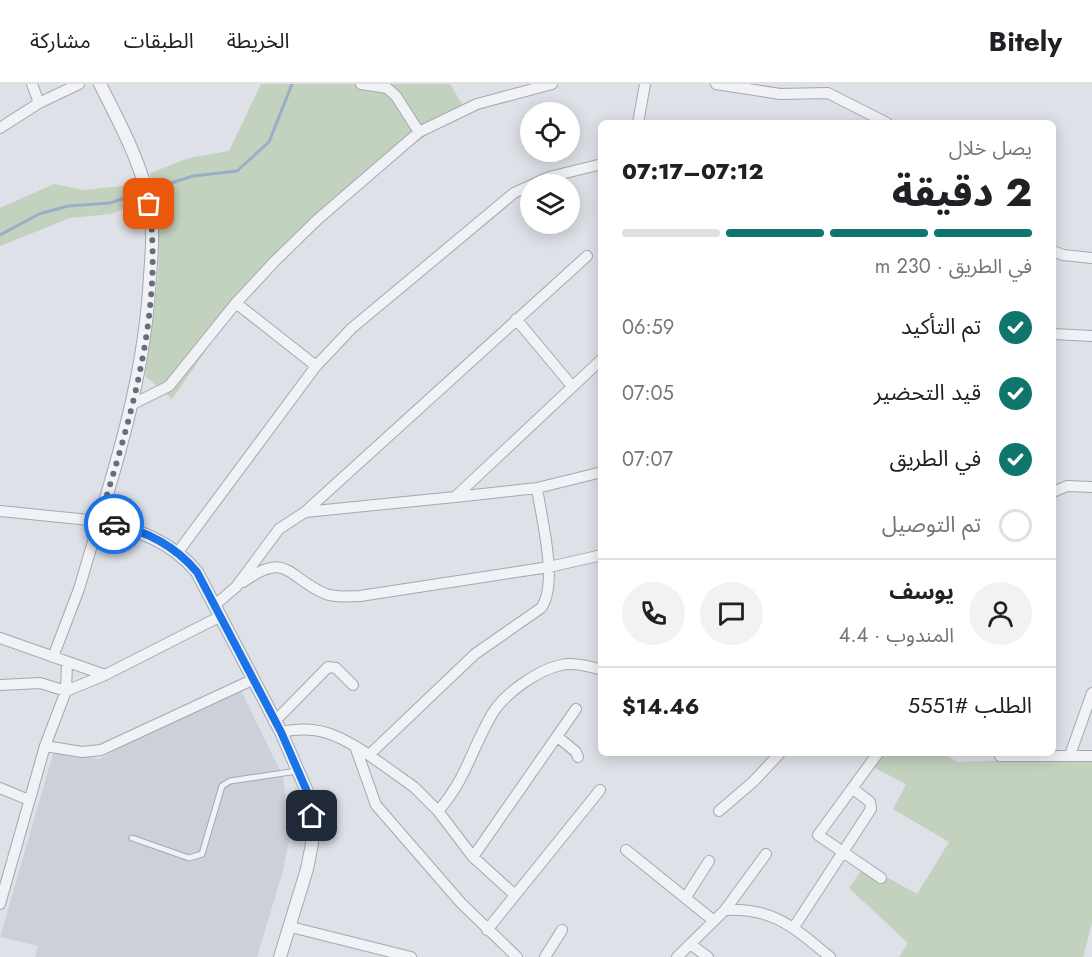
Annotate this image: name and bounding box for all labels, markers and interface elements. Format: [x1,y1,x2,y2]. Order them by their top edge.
text: Bitely [989,21,1062,62]
text: مشاركة [30,26,91,56]
text: الطبقات [124,26,194,56]
text: الخريطة [227,26,290,56]
map controls [520,102,580,234]
button: locate [520,102,580,162]
text: يصل خلال [949,134,1032,163]
text: 07:12–07:17 [622,155,763,187]
text: 2 دقيقة [892,164,1032,221]
button: layers [520,174,580,234]
pin [123,178,174,229]
icon: bag [132,187,165,220]
text: في الطريق · 230 m [875,252,1032,281]
text: تم التأكيد [901,310,981,342]
icon: check [999,311,1032,344]
text: 06:59 [622,313,674,342]
text: قيد التحضير [874,376,981,408]
icon: check [999,377,1032,410]
text: 07:05 [622,379,674,408]
text: في الطريق [889,442,981,474]
icon: check [999,443,1032,476]
text: 07:07 [622,445,673,474]
courier [84,494,144,554]
icon: car [98,508,131,541]
text: تم التوصيل [882,508,981,540]
text: يوسف [889,575,954,607]
button: phone [622,582,685,645]
button: chat [700,582,763,645]
button: person [969,582,1032,645]
text: المندوب · 4.4 [839,621,954,650]
text: الطلب #5551 [908,689,1032,721]
text: $14.46 [622,690,699,722]
pin [286,790,337,841]
icon: home [295,799,328,832]

